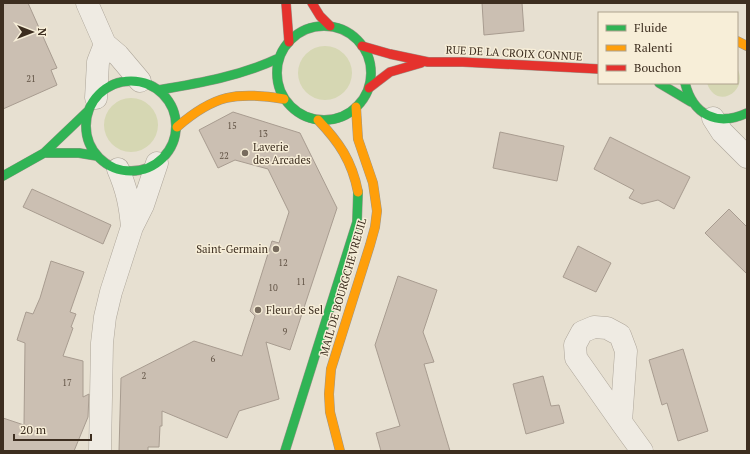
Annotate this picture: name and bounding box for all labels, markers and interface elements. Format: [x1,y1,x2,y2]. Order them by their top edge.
north arrow [12,12,52,52]
legend [598,12,738,84]
text: Fluide [634,20,667,35]
text: N [35,28,49,37]
text: Ralenti [634,40,673,55]
street label: RUE DE LA CROIX CONNUE [445,42,583,64]
text: Bouchon [634,60,681,75]
house number: 21 [26,73,36,85]
house number: 15 [227,120,237,132]
house number: 13 [258,128,268,140]
place label: Laverie des Arcades [253,140,311,167]
marker: Laverie des Arcades [240,148,250,158]
house number: 22 [219,150,229,162]
street label: MAIL DE BOURGCHEVREUIL [317,216,369,358]
place label: Saint-Germain [196,242,268,256]
marker: Saint-Germain [271,244,281,254]
house number: 12 [278,257,288,269]
house number: 11 [296,276,306,288]
house number: 10 [268,282,278,294]
place label: Fleur de Sel [266,303,323,317]
marker: Fleur de Sel [253,305,263,315]
house number: 9 [283,326,288,338]
house number: 6 [211,353,216,365]
house number: 2 [142,370,147,382]
house number: 17 [62,377,72,389]
scale bar [14,416,91,442]
text: 20 m [20,422,47,437]

